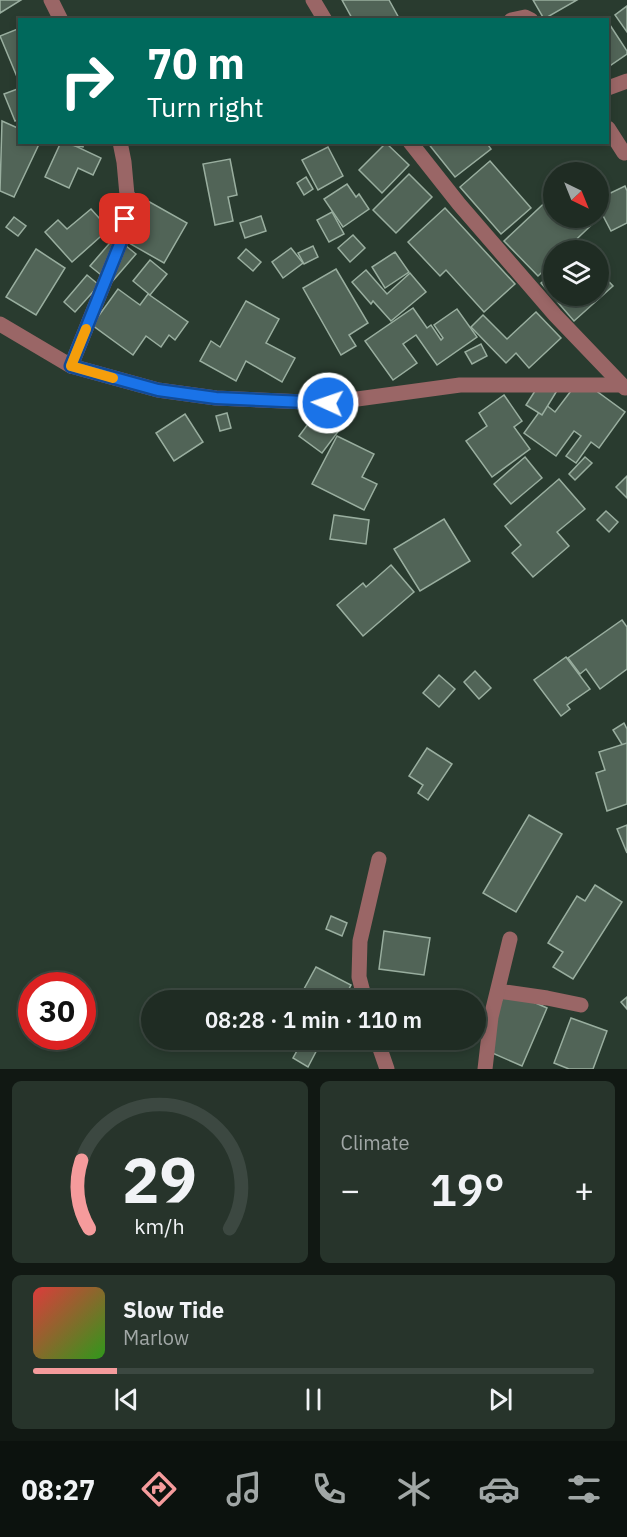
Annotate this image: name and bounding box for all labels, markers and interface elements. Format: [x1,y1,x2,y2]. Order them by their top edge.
text: 70 m [147,36,245,91]
icon: right [48,42,126,120]
text: Turn right [147,89,264,124]
north arrow [543,162,609,228]
map controls [543,162,609,306]
pin [99,193,150,244]
icon: arrive [108,202,141,235]
button: layers [543,240,609,306]
position arrow [296,371,360,435]
speed limit sign: 30 [18,972,96,1050]
text: 08:28 · 1 min · 110 m [205,1005,422,1034]
text: Climate [341,1129,409,1156]
text: 29 [122,1139,197,1220]
text: 19° [430,1160,505,1218]
text: − [341,1168,360,1211]
text: + [574,1168,594,1211]
text: km/h [135,1212,185,1240]
text: Slow Tide [123,1295,224,1324]
text: Marlow [123,1324,189,1351]
icon: previous [110,1383,143,1416]
icon: pause [297,1383,330,1416]
icon: next [484,1383,517,1416]
icon: directions [138,1468,180,1510]
icon: music [223,1468,265,1510]
icon: phone [308,1468,350,1510]
icon: climate [393,1468,435,1510]
icon: car [478,1468,520,1510]
icon: filters [563,1468,605,1510]
text: 08:27 [22,1472,95,1507]

